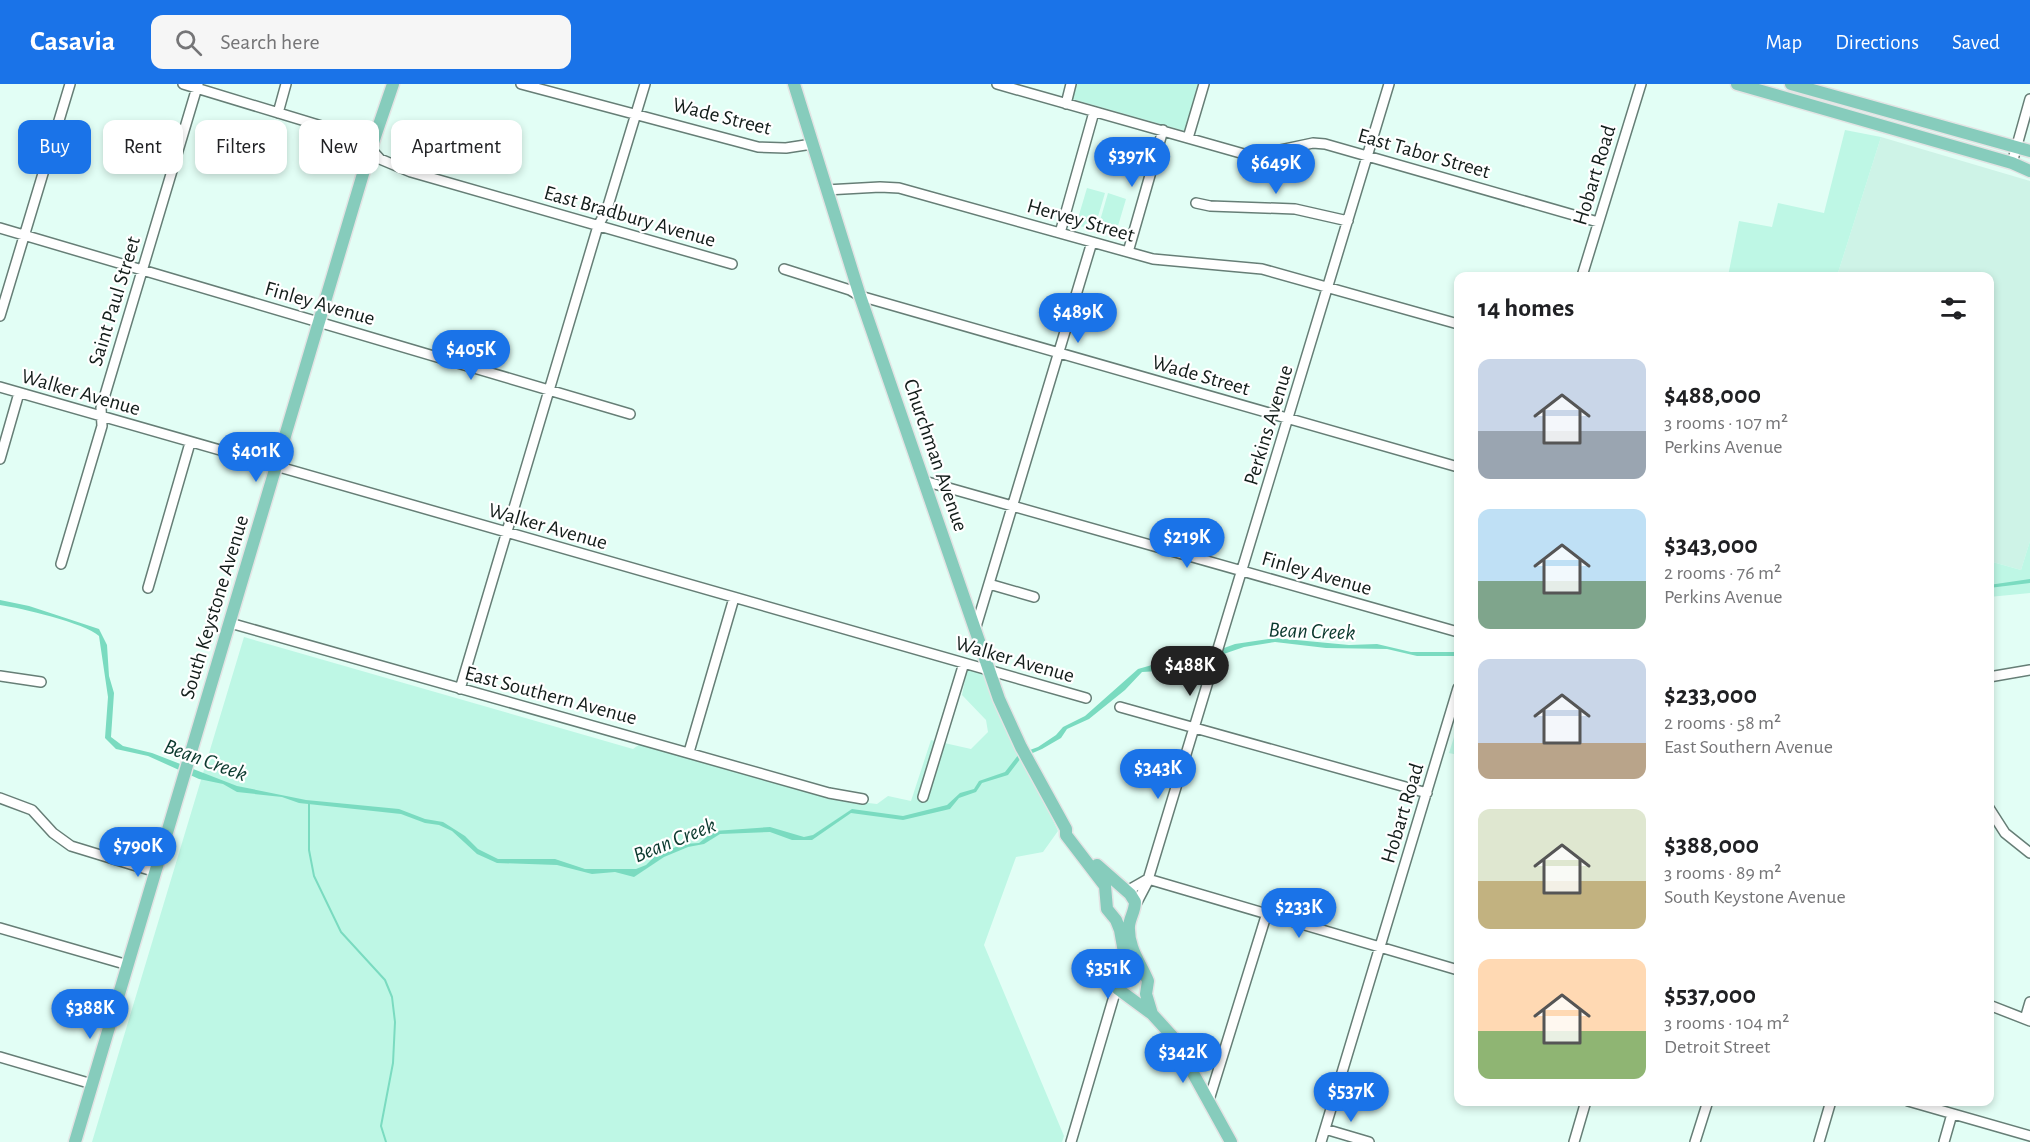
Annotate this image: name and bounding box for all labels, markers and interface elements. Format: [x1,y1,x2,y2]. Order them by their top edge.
search box [151,15,571,69]
icon: search [172,26,205,59]
text: Casavia [30,28,115,56]
text: Search here [220,31,320,53]
text: Map [1766,32,1802,53]
text: Directions [1835,32,1919,53]
text: Saved [1952,32,2000,53]
street label: Wade Street [670,94,774,139]
chip: Buy [18,120,91,174]
chip: Rent [103,120,183,174]
chip: Filters [195,120,287,174]
chip: New [299,120,379,174]
chip: Apartment [391,120,522,174]
street label: Hobart Road [1569,123,1620,228]
street label: East Tabor Street [1355,125,1493,182]
pin: $397K [1090,137,1174,188]
pin: $649K [1234,144,1318,195]
text: $397K [1108,146,1156,166]
text: $649K [1251,153,1301,173]
street label: East Bradbury Avenue [542,182,718,251]
street label: Hervey Street [1025,195,1137,246]
street label: Saint Paul Street [85,234,144,368]
street label: Finley Avenue [262,278,377,329]
icon: filters [1937,292,1970,325]
pin: $489K [1036,293,1120,344]
text: 14 homes [1478,295,1574,321]
text: $489K [1053,302,1103,322]
pin: $405K [429,330,513,381]
text: $405K [446,339,496,359]
street label: Wade Street [1150,351,1252,400]
street label: Perkins Avenue [1240,363,1297,488]
street label: Walker Avenue [19,365,143,420]
street label: Churchman Avenue [900,376,971,534]
text: $488,000 [1664,382,1761,408]
icon: home [1526,383,1598,455]
text: 3 rooms · 107 m² [1664,413,1788,433]
pin: $401K [214,432,298,483]
text: Perkins Avenue [1664,437,1783,457]
text: $401K [232,441,280,461]
street label: Walker Avenue [486,499,610,554]
street label: South Keystone Avenue [177,513,252,701]
pin: $219K [1145,518,1229,569]
text: $219K [1164,527,1210,547]
text: $343,000 [1664,532,1758,558]
icon: home [1526,533,1598,605]
street label: Finley Avenue [1259,548,1374,599]
text: 2 rooms · 76 m² [1664,563,1781,583]
text: Perkins Avenue [1664,587,1783,607]
water label: Bean Creek [1268,618,1356,644]
street label: Walker Avenue [953,632,1077,687]
pin: $488K [1148,646,1232,697]
text: $488K [1165,655,1215,675]
street label: East Southern Avenue [462,662,639,729]
text: $233,000 [1664,682,1757,708]
icon: home [1526,683,1598,755]
text: 2 rooms · 58 m² [1664,713,1781,733]
water label: Bean Creek [161,735,250,785]
text: East Southern Avenue [1664,737,1833,757]
pin: $343K [1116,749,1200,800]
text: $343K [1134,758,1182,778]
street label: Hobart Road [1377,761,1428,866]
water label: Bean Creek [630,813,719,866]
pin: $790K [96,827,180,878]
text: $388,000 [1664,832,1759,858]
icon: home [1526,833,1598,905]
text: $790K [113,836,163,856]
text: 3 rooms · 89 m² [1664,863,1781,883]
text: South Keystone Avenue [1664,887,1846,907]
pin: $233K [1257,888,1341,939]
text: $233K [1275,897,1323,917]
pin: $351K [1066,949,1150,1000]
text: $351K [1085,958,1131,978]
text: $537,000 [1664,982,1756,1008]
icon: home [1526,983,1598,1055]
pin: $388K [48,989,132,1040]
text: $388K [65,998,115,1018]
text: 3 rooms · 104 m² [1664,1013,1789,1033]
pin: $342K [1141,1033,1225,1084]
text: Detroit Street [1664,1037,1770,1057]
text: $342K [1159,1042,1207,1062]
pin: $537K [1309,1072,1393,1123]
text: $537K [1328,1081,1374,1101]

